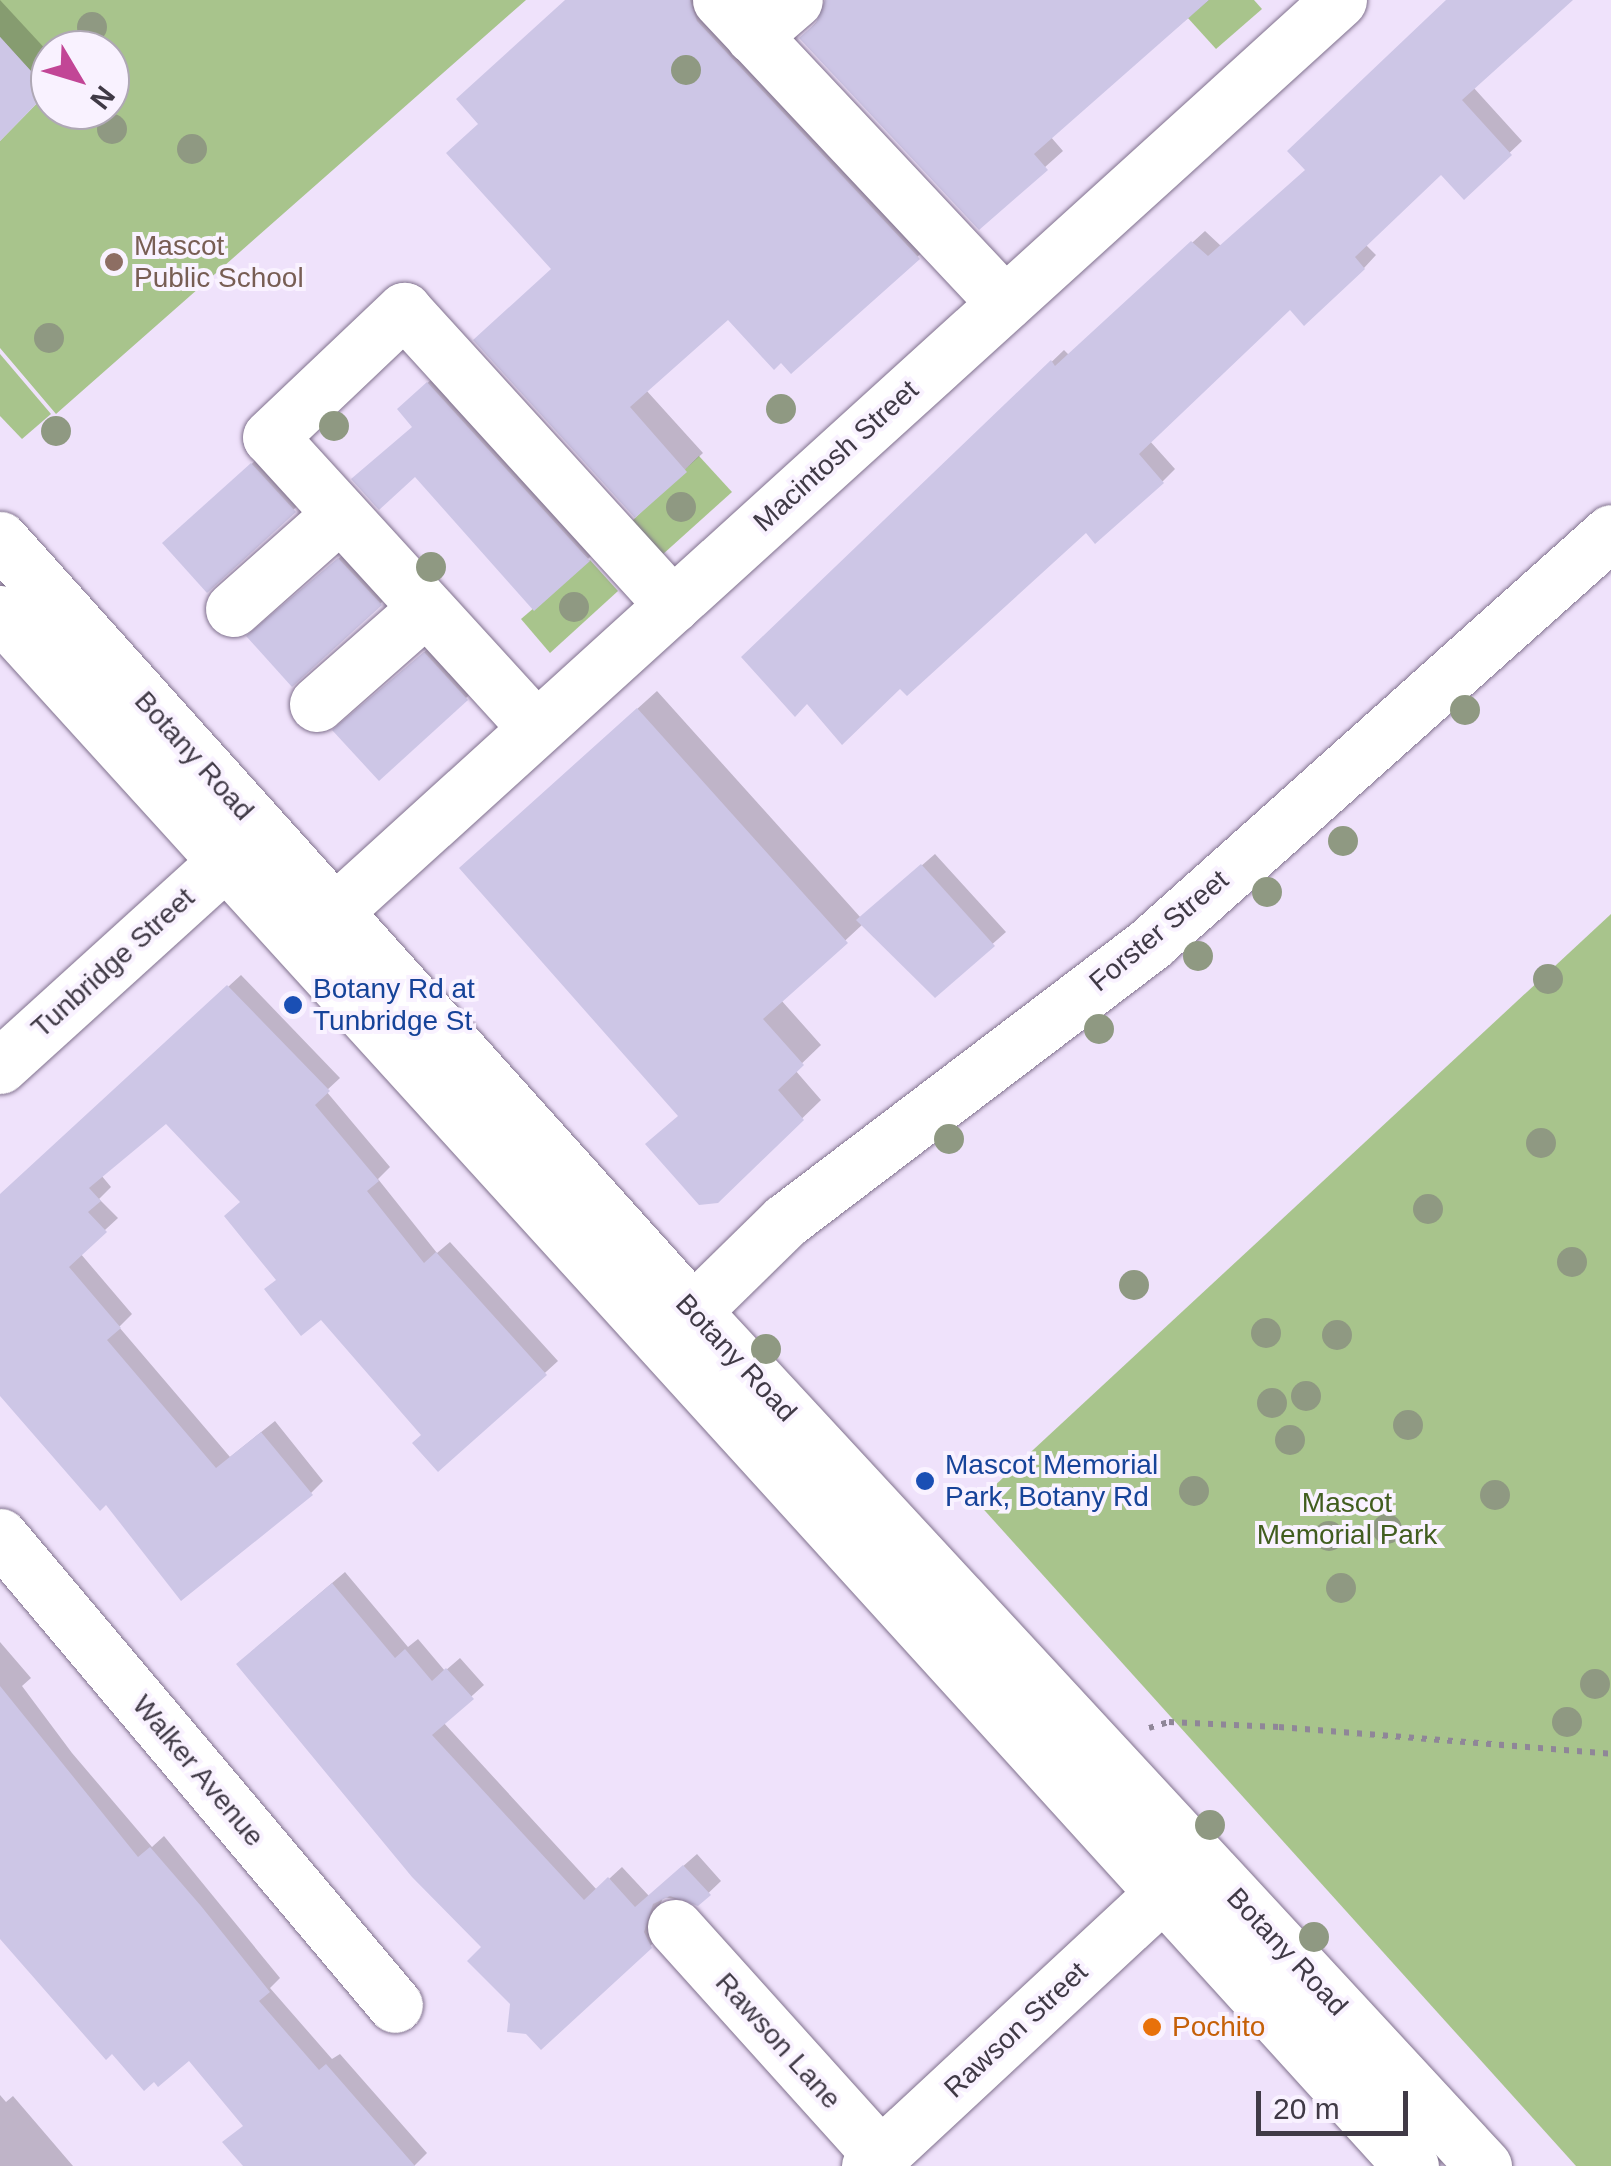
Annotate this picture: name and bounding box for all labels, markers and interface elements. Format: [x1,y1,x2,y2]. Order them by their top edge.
north arrow [30,30,130,130]
text: N [84,80,121,115]
place label: Mascot Public School [134,229,304,295]
marker: Mascot Public School [103,251,125,273]
street label: Macintosh Street [747,373,925,539]
street label: Botany Road [127,685,261,827]
street label: Forster Street [1083,863,1235,999]
street label: Tunbridge Street [25,881,201,1045]
place label: Botany Rd at Tunbridge St [313,972,475,1038]
marker: Botany Rd at Tunbridge St [282,994,304,1016]
street label: Botany Road [669,1287,803,1429]
place label: Mascot Memorial Park, Botany Rd [945,1448,1158,1514]
marker: Mascot Memorial Park, Botany Rd [914,1470,936,1492]
park label: Mascot Memorial Park [1257,1486,1437,1552]
street label: Walker Avenue [125,1688,271,1854]
street label: Botany Road [1220,1881,1354,2023]
street label: Rawson Street [937,1955,1095,2105]
street label: Rawson Lane [708,1966,848,2116]
place label: Pochito [1172,2010,1265,2044]
marker: Pochito [1141,2016,1163,2038]
scale bar [1261,2071,1414,2133]
text: 20 m [1273,2092,1340,2125]

